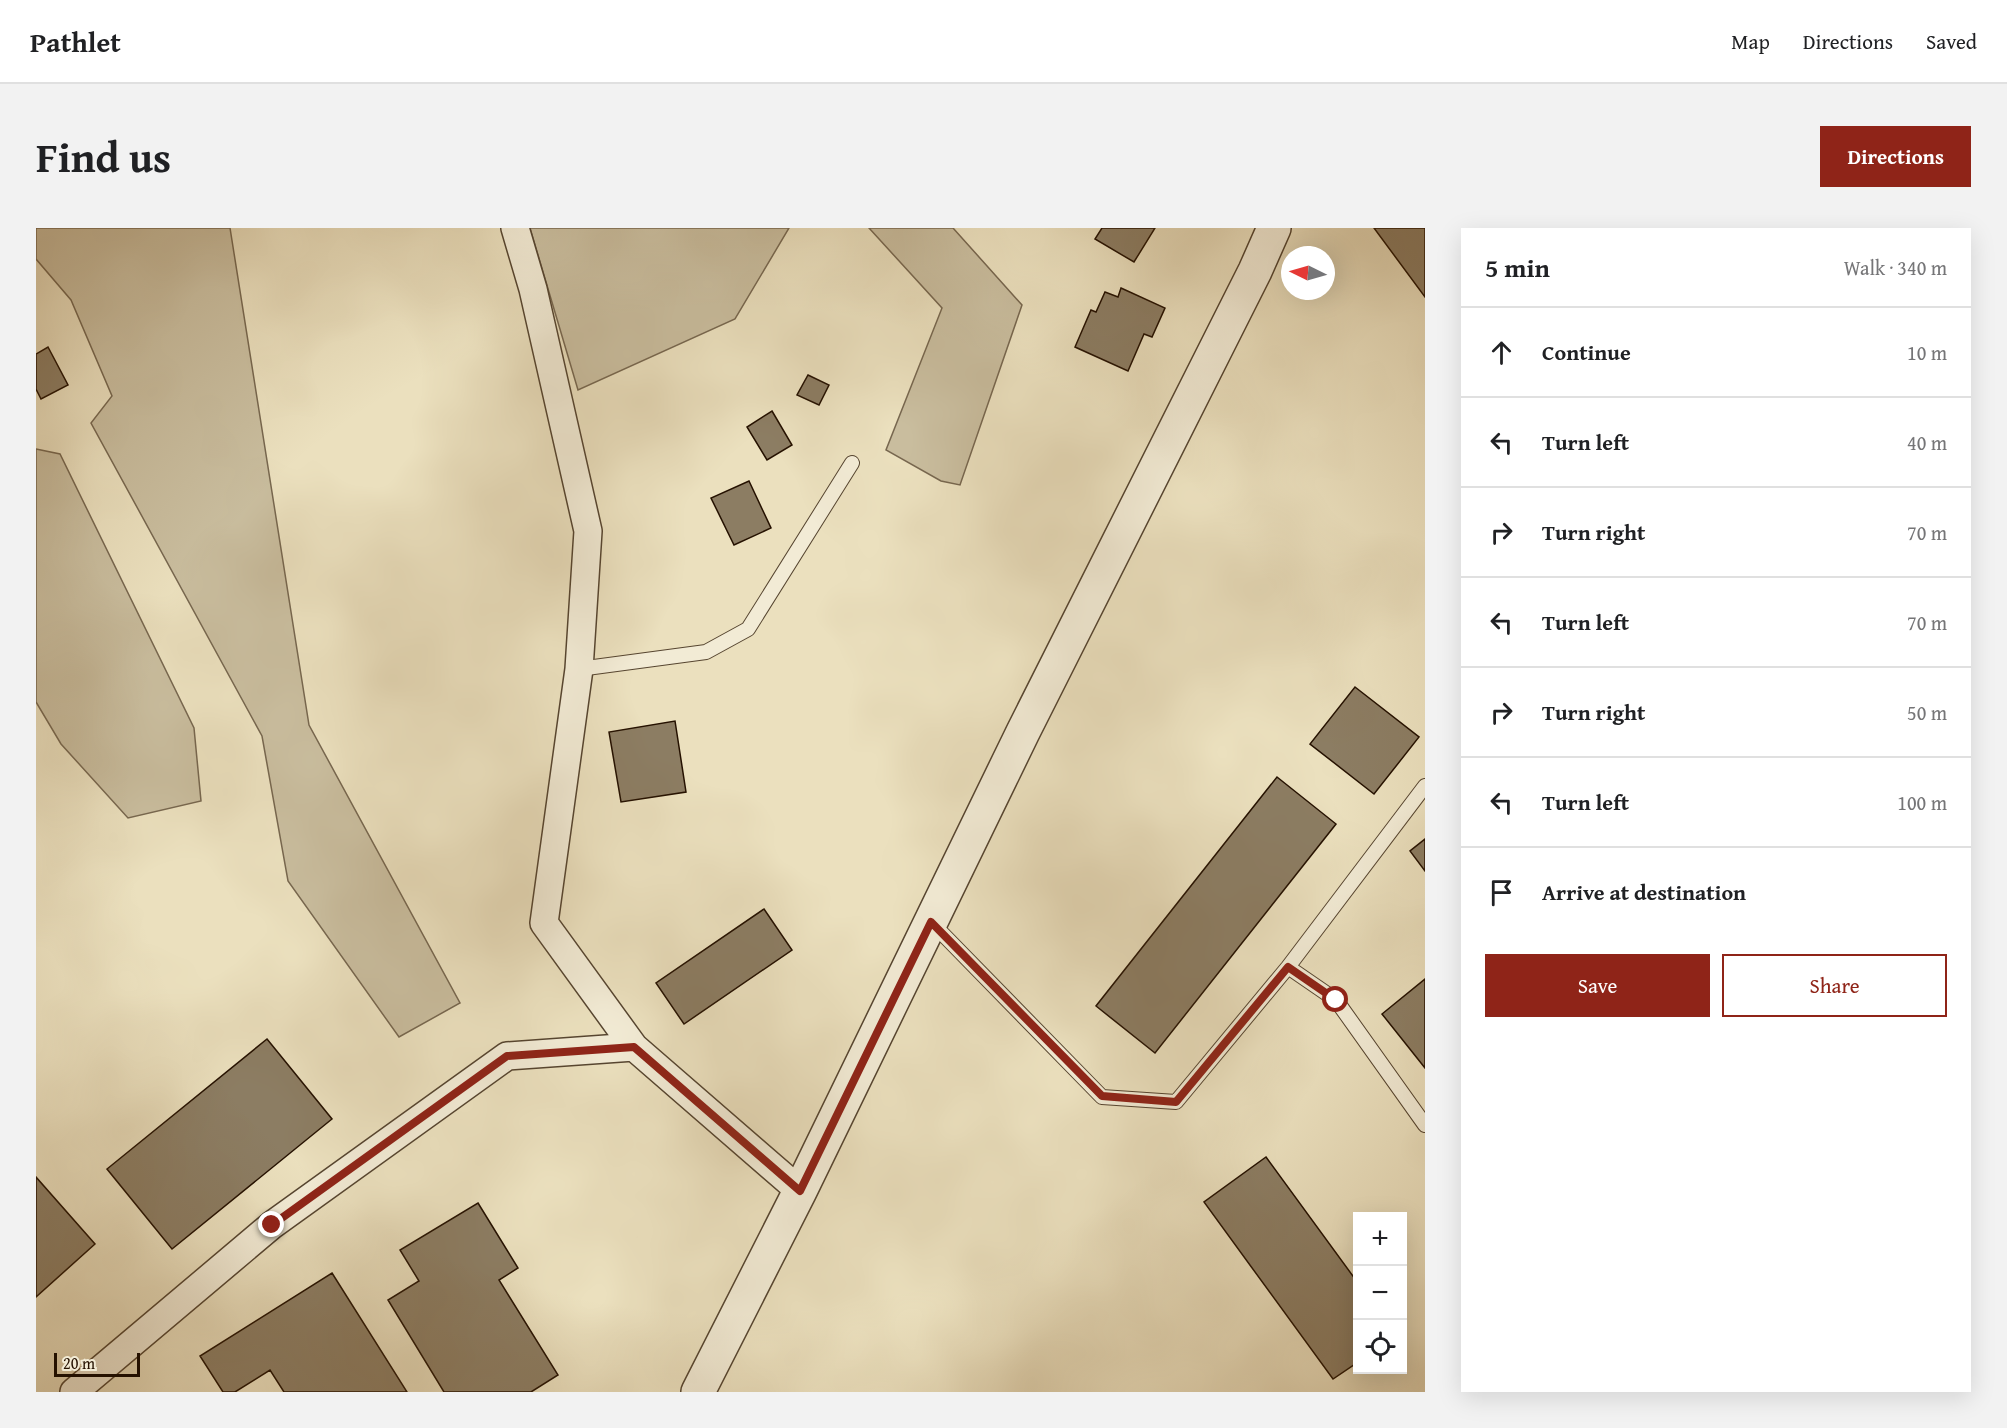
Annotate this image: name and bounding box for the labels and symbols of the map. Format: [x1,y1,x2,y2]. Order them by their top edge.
north arrow [1281,246,1335,300]
route start [1322,986,1348,1012]
route end [258,1211,284,1237]
scale bar [54,1350,140,1378]

